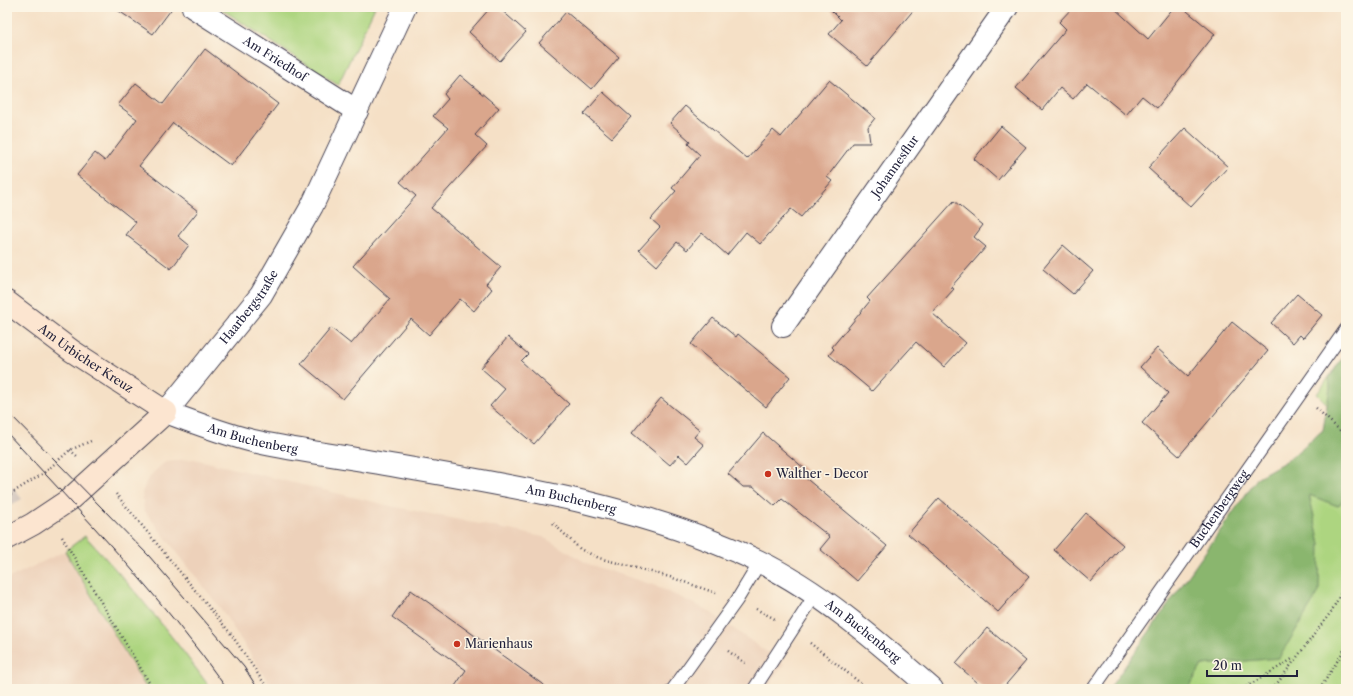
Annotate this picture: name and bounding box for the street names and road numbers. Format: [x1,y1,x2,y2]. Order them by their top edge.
street label: Am Friedhof [240,32,311,85]
street label: Johannesflur [867,132,922,202]
street label: Haarbergstraße [216,267,281,347]
street label: Am Urbicher Kreuz [35,320,136,396]
street label: Am Buchenberg [205,420,300,457]
street label: Buchenbergweg [1187,466,1252,551]
street label: Am Buchenberg [523,481,619,517]
street label: Am Buchenberg [822,595,905,666]

